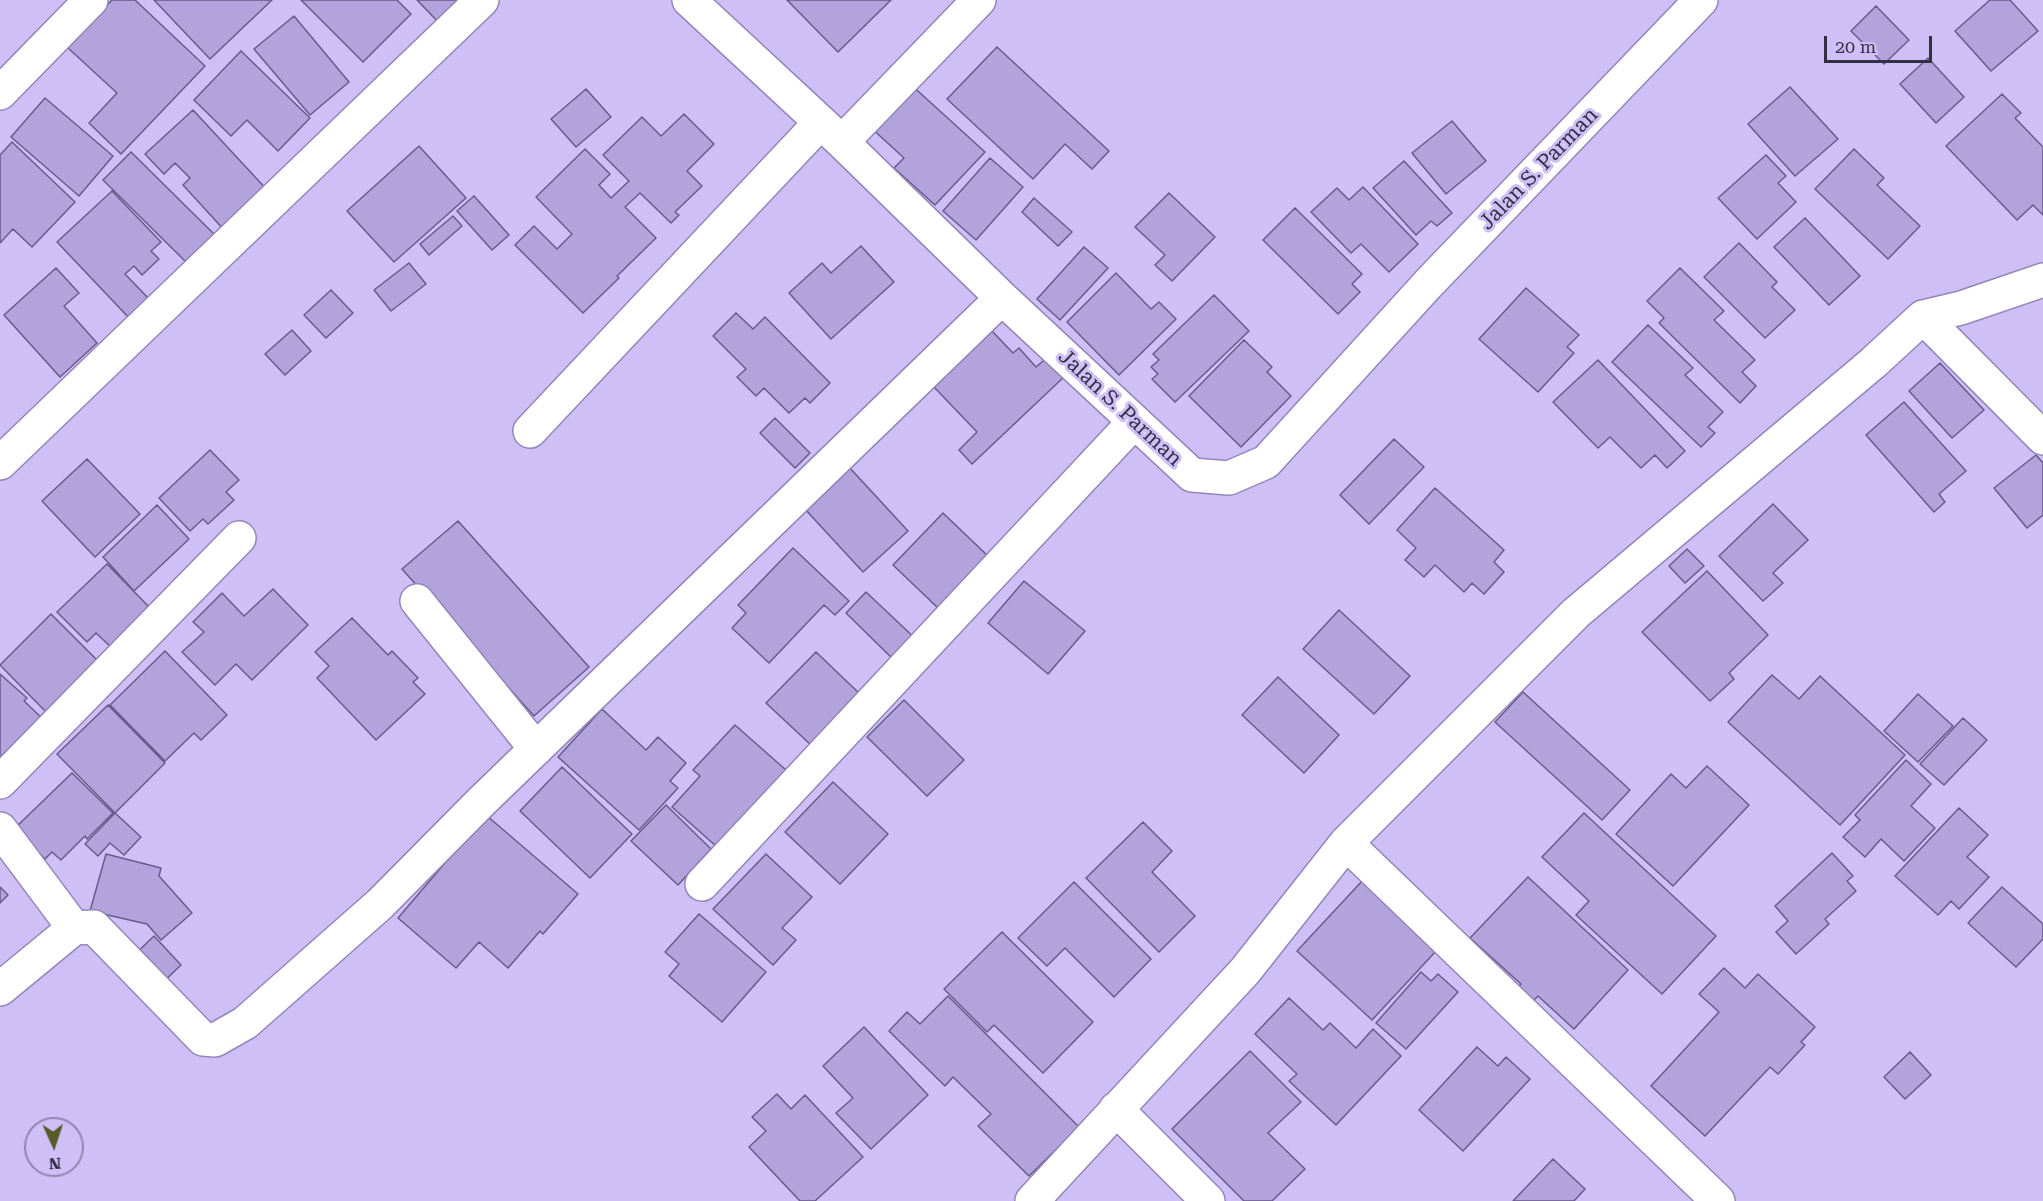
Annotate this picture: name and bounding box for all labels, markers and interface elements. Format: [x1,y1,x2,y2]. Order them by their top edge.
scale bar [1827,24,1935,62]
text: 20 m [1835,36,1876,57]
street label: Jalan S. Parman [1474,103,1604,235]
street label: Jalan S. Parman [1053,344,1187,472]
north arrow [24,1117,84,1177]
text: N [48,1154,62,1173]

